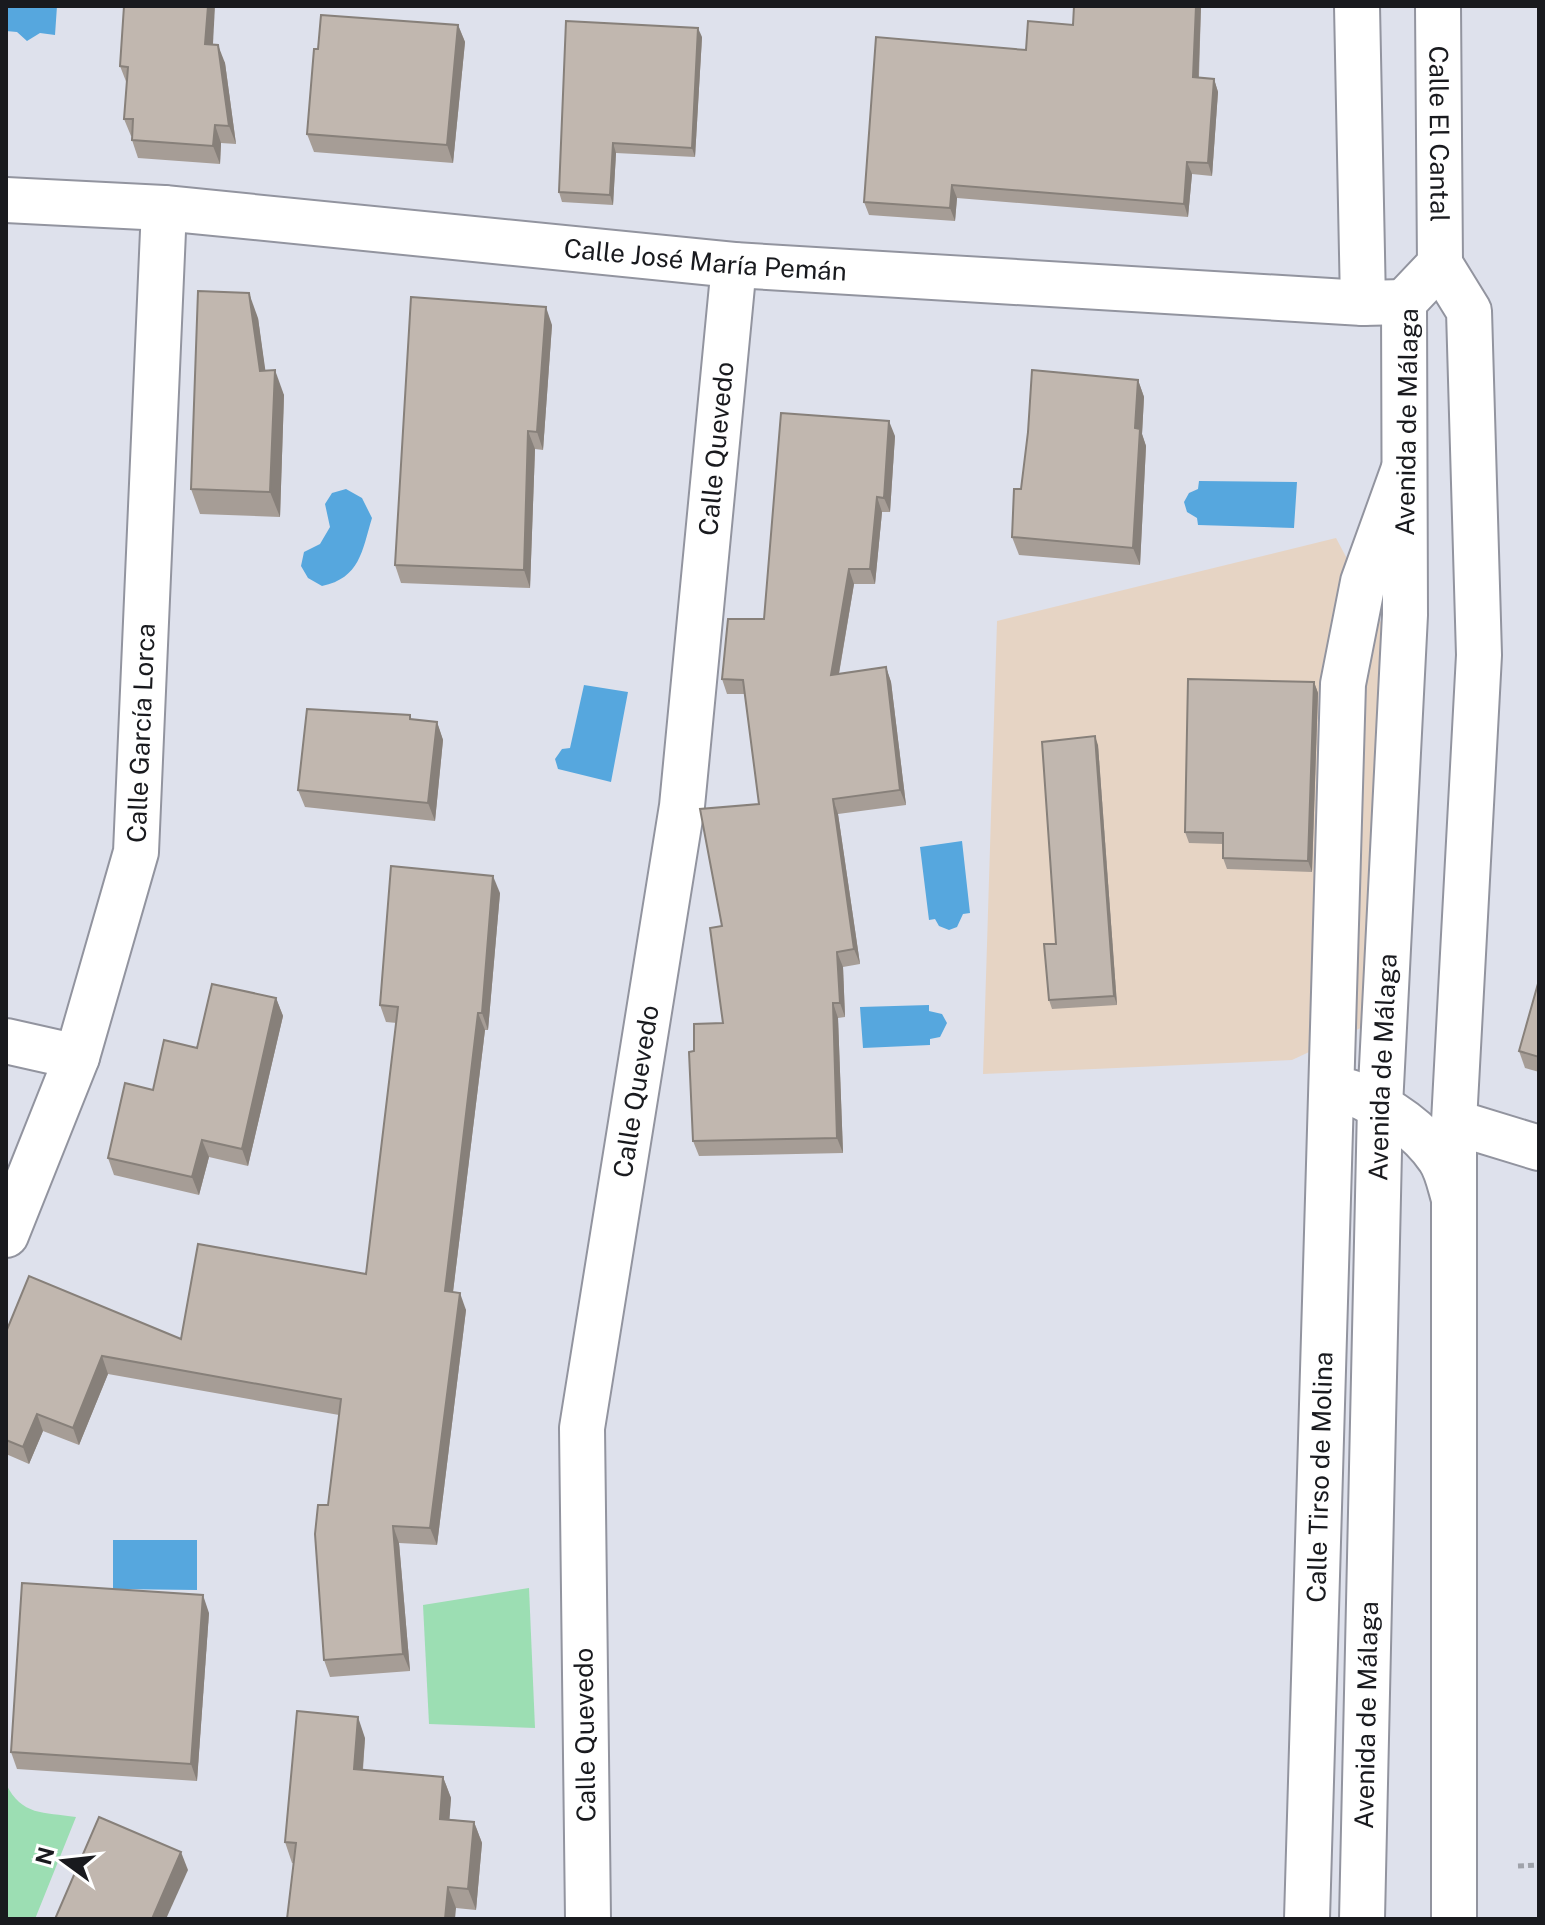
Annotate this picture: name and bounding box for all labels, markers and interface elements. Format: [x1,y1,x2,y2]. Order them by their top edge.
street label: Calle El Cantal [1423,46,1456,222]
street label: Calle José María Pemán [562,232,848,287]
street label: Avenida de Málaga [1389,308,1424,536]
street label: Calle Quevedo [692,360,740,537]
street label: Calle García Lorca [120,623,161,843]
street label: Avenida de Málaga [1362,953,1403,1181]
street label: Calle Quevedo [606,1003,665,1180]
street label: Calle Tirso de Molina [1300,1351,1339,1603]
street label: Avenida de Málaga [1348,1601,1384,1829]
street label: Calle Quevedo [567,1648,602,1823]
north arrow [24,1821,104,1901]
text: N [30,1844,59,1868]

